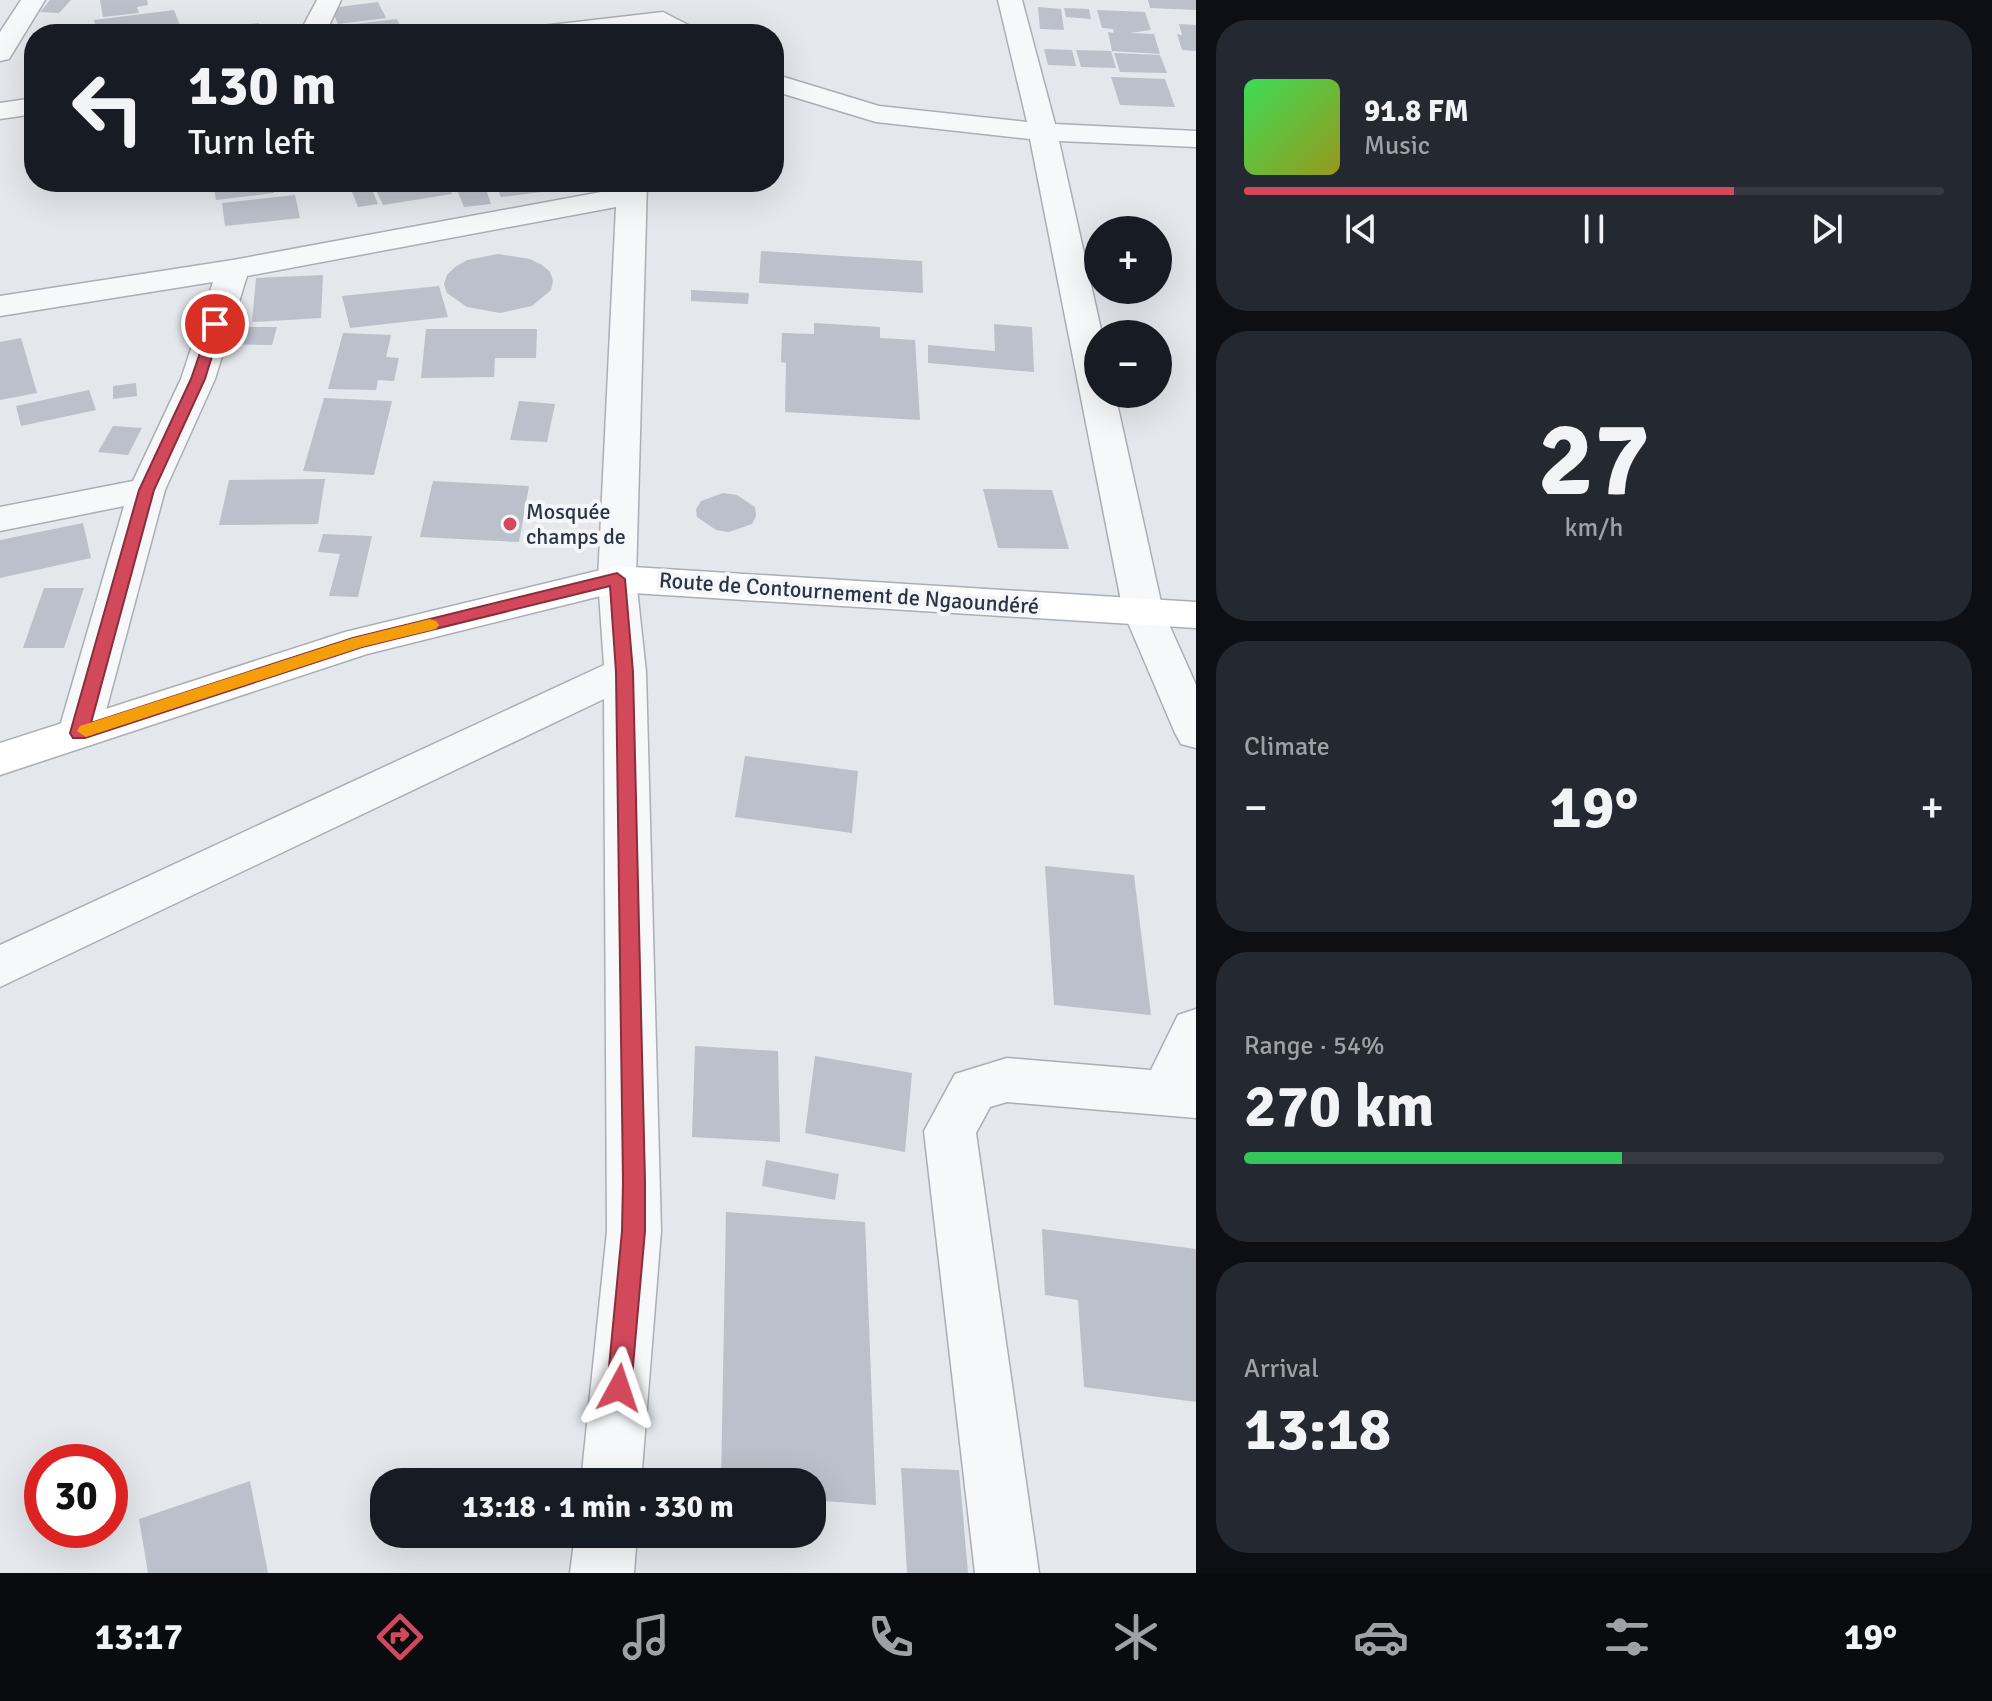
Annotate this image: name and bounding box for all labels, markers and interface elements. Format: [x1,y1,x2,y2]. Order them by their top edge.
text: 130 m [188,51,336,120]
icon: left [56,56,160,160]
text: 91.8 FM [1364,93,1469,130]
text: Turn left [188,120,315,165]
text: Music [1364,130,1430,162]
icon: previous [1339,207,1383,251]
icon: pause [1572,207,1616,251]
icon: next [1805,207,1849,251]
map controls [1084,216,1172,408]
button: + [1084,216,1172,304]
pin [181,290,249,358]
icon: arrive [193,302,237,346]
button: − [1084,320,1172,408]
text: 27 [1538,396,1650,524]
place label: Mosquée champs de [526,498,626,550]
text: km/h [1565,512,1623,544]
marker: Mosquée champs de [501,515,519,533]
street label: Route de Contournement de Ngaoundéré [658,566,1040,620]
text: Climate [1244,731,1330,763]
text: 19° [1550,771,1638,845]
text: − [1244,781,1268,835]
text: + [1920,781,1944,835]
text: Range · 54% [1244,1030,1385,1062]
text: 270 km [1244,1070,1434,1144]
position arrow [577,1346,661,1430]
text: Arrival [1244,1353,1319,1385]
text: 13:18 [1244,1393,1391,1467]
speed limit sign: 30 [24,1444,128,1548]
text: 13:18 · 1 min · 330 m [462,1489,734,1526]
icon: directions [372,1609,428,1665]
icon: music [618,1609,674,1665]
icon: phone [863,1609,919,1665]
icon: climate [1108,1609,1164,1665]
icon: car [1353,1609,1409,1665]
icon: filters [1599,1609,1655,1665]
text: 13:17 [95,1615,183,1660]
text: 19° [1844,1615,1897,1660]

